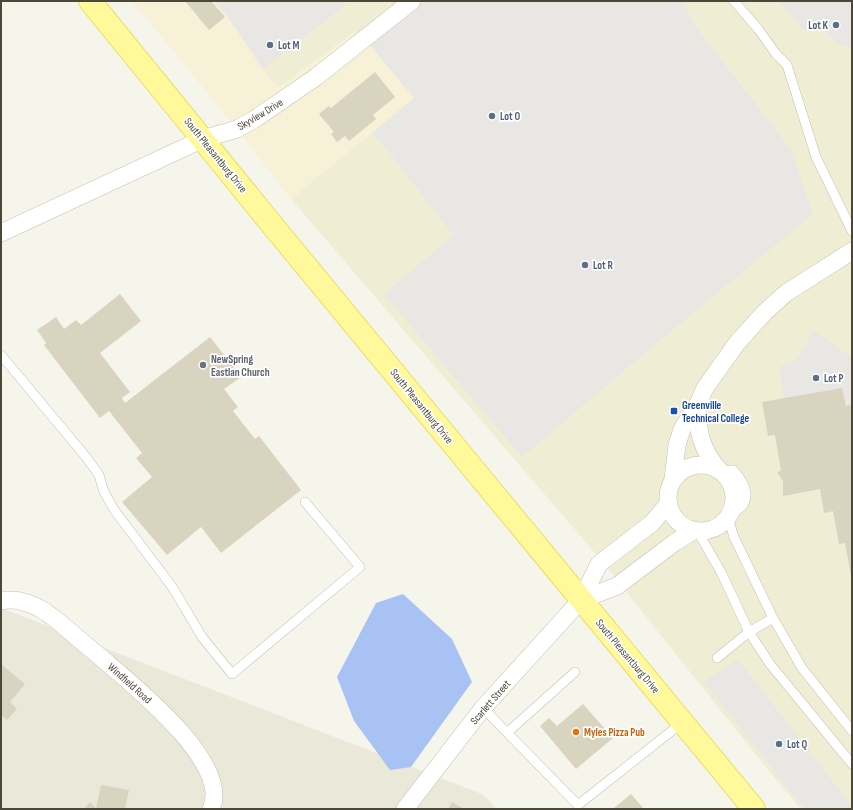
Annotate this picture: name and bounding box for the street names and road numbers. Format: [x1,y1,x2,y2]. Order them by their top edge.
street label: Skyview Drive [235,96,285,133]
street label: South Pleasantburg Drive [181,115,250,195]
street label: South Pleasantburg Drive [387,366,456,446]
street label: South Pleasantburg Drive [593,617,662,696]
street label: Windfield Road [105,660,155,707]
street label: Scarlett Street [468,677,514,727]

